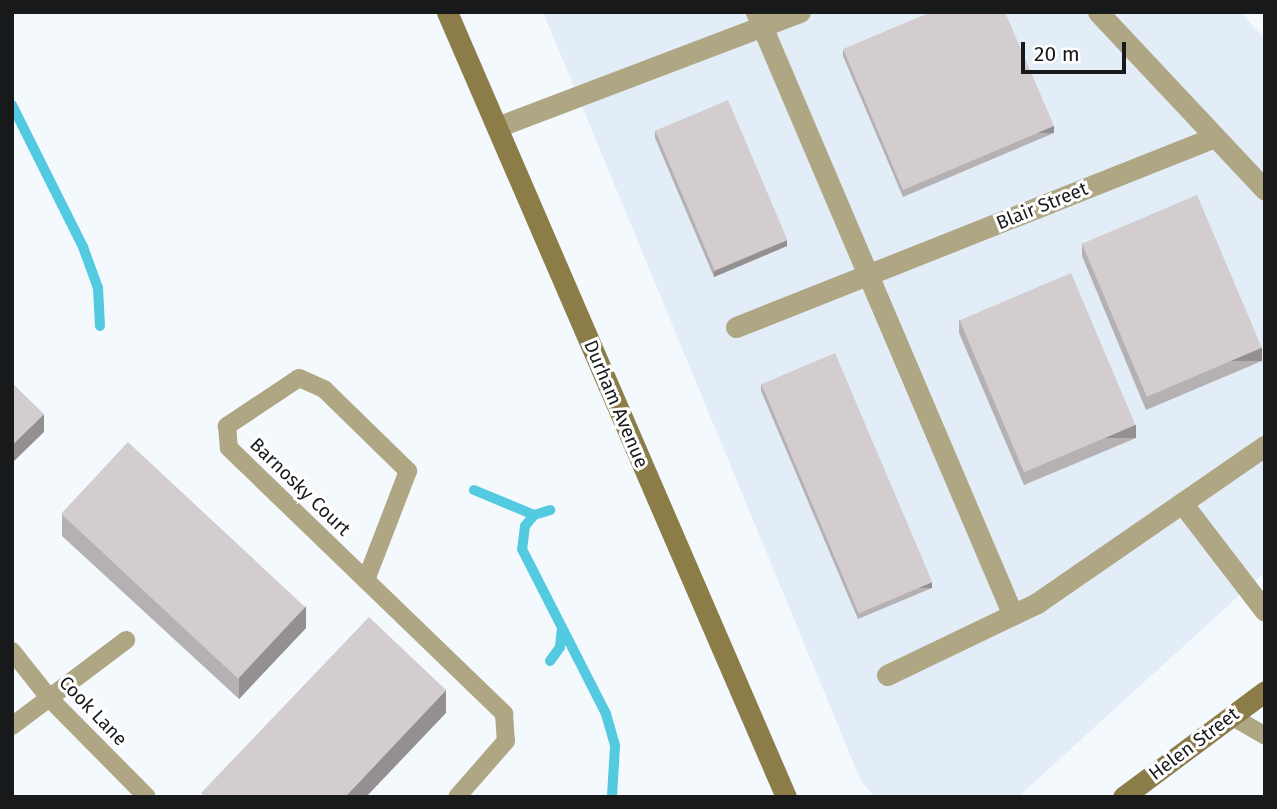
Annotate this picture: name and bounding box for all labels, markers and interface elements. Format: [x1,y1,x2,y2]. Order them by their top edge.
scale bar [1025,28,1130,72]
text: 20 m [1034,41,1080,67]
street label: Blair Street [993,177,1091,235]
street label: Durham Avenue [579,337,653,471]
street label: Barnosky Court [245,433,355,541]
street label: Cook Lane [54,671,132,751]
street label: Helen Street [1144,703,1244,785]

